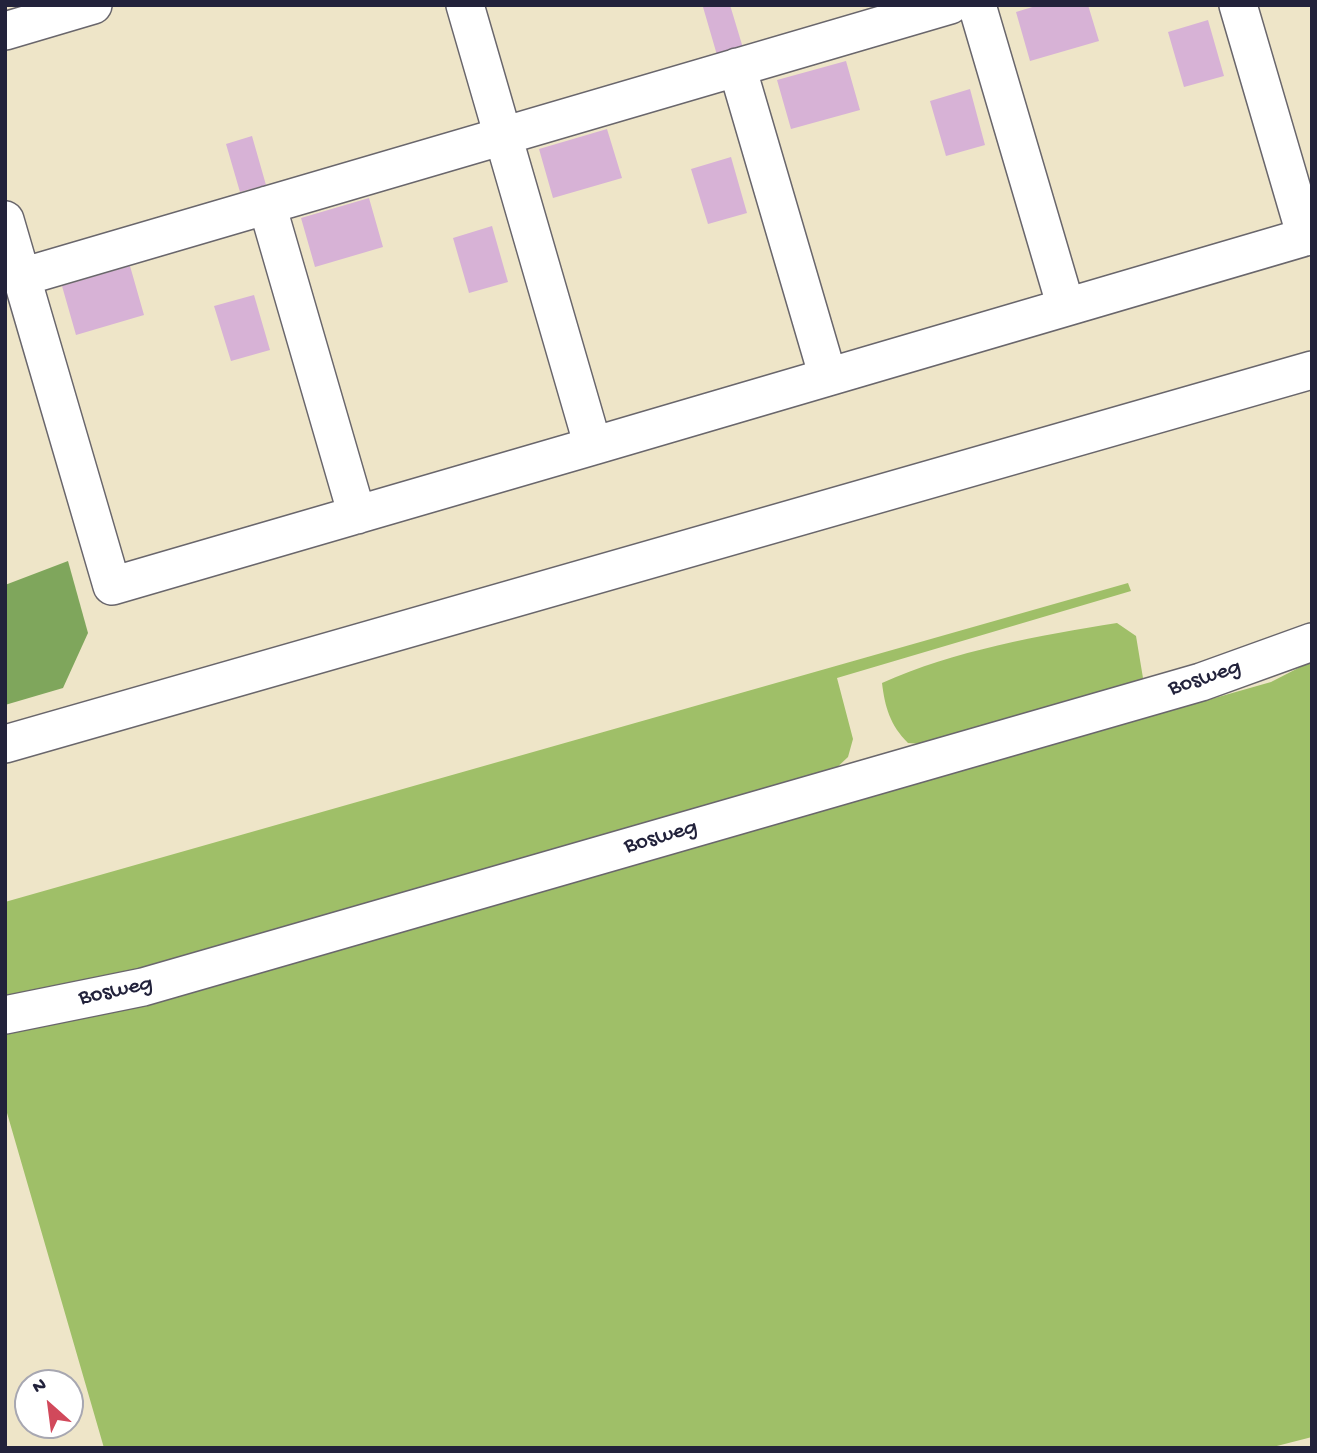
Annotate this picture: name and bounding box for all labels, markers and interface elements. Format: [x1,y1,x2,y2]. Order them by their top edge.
street label: Bosweg [1165,654,1245,704]
street label: Bosweg [621,814,701,862]
street label: Bosweg [76,971,156,1013]
north arrow [14,1369,84,1439]
text: N [29,1374,51,1400]

